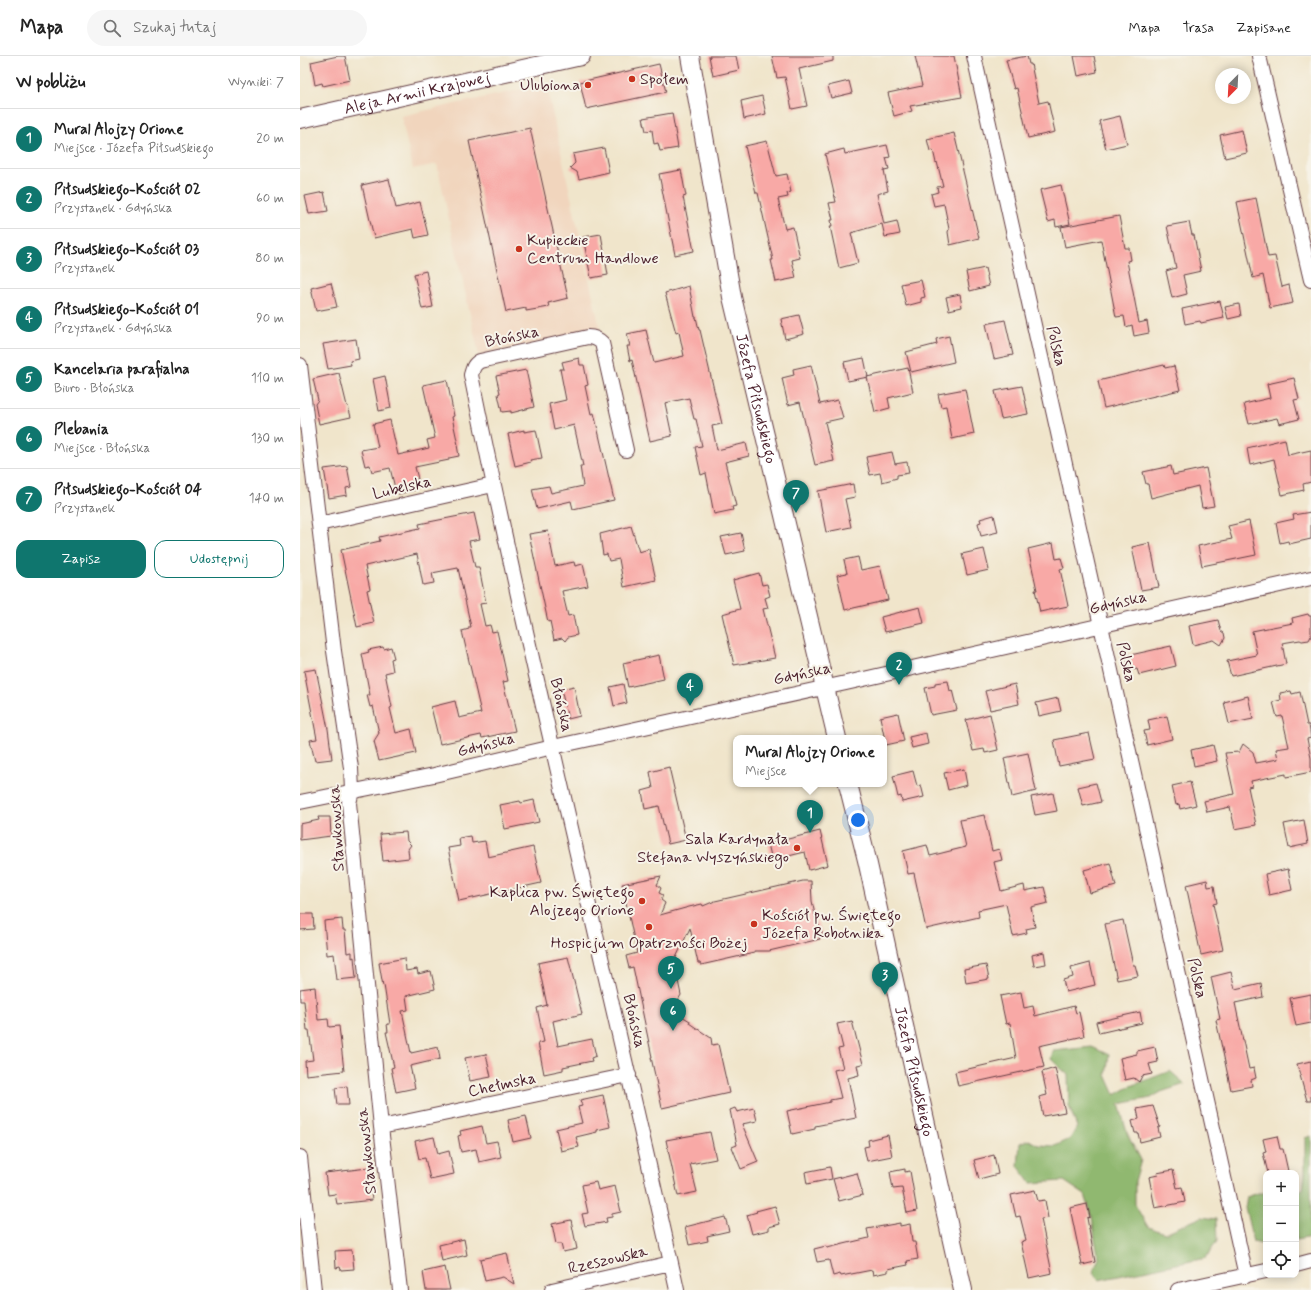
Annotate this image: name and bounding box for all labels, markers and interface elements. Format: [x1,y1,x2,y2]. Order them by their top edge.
search box [87,10,367,46]
text: Mapa [20,15,63,40]
icon: search [101,17,123,39]
text: Szukaj tutaj [133,18,216,38]
text: Mapa [1129,19,1160,37]
text: Trasa [1182,19,1214,37]
text: Zapisane [1236,19,1291,37]
street label: Aleja Armii Krajowej [342,66,492,119]
north arrow [1215,68,1251,104]
place label: Społem [640,69,689,90]
text: W pobliżu [16,71,85,93]
text: Wyniki: 7 [228,74,284,91]
marker: Społem [627,74,637,84]
place label: Ulubiona [520,75,580,96]
marker: Ulubiona [583,80,593,90]
text: Mural Alojzy Orione [54,120,184,140]
text: 1 [26,130,32,147]
text: 20 m [256,130,284,147]
text: Miejsce · Józefa Piłsudskiego [54,140,214,157]
text: Piłsudskiego-Kościół 02 [54,180,201,200]
text: 2 [26,190,32,207]
text: 60 m [256,190,284,207]
text: Przystanek · Gdyńska [54,200,172,217]
place label: Kupieckie Centrum Handlowe [527,230,659,269]
text: Piłsudskiego-Kościół 03 [54,240,199,260]
marker: Kupieckie Centrum Handlowe [514,244,524,254]
text: 3 [26,250,32,267]
text: 80 m [255,250,284,267]
text: Przystanek [54,260,115,277]
text: Piłsudskiego-Kościół 01 [54,300,199,320]
text: 4 [25,310,33,327]
text: 90 m [256,310,284,327]
text: Przystanek · Gdyńska [54,320,172,337]
street label: Błońska [483,321,541,353]
street label: Polska [1041,324,1071,368]
street label: Józefa Piłsudskiego [731,331,782,466]
text: Kancelaria parafialna [54,360,190,380]
text: 5 [25,370,33,387]
text: 110 m [251,370,284,387]
text: Biuro · Błońska [54,380,135,397]
text: Plebania [54,420,109,440]
text: 6 [26,430,32,447]
text: 130 m [251,430,284,447]
text: Miejsce · Błońska [54,440,150,457]
street label: Lubelska [371,471,433,505]
text: Piłsudskiego-Kościół 04 [54,480,202,500]
pin: 7 [783,480,809,513]
text: 7 [25,490,33,507]
text: 140 m [249,490,284,507]
text: Przystanek [54,500,115,517]
button: Zapisz [16,540,146,578]
button: Udostępnij [154,540,284,578]
street label: Gdyńska [1087,586,1149,620]
street label: Polska [1111,640,1141,684]
pin: 2 [886,652,912,685]
street label: Gdyńska [771,658,833,690]
pin: 4 [677,673,703,706]
street label: Błońska [545,676,577,734]
street label: Gdyńska [455,728,517,762]
popup [733,735,887,787]
text: Mural Alojzy Orione [745,743,875,763]
text: Miejsce [745,763,787,780]
street label: Sławkowska [324,784,350,872]
pin: 1 [797,800,823,833]
your location [848,810,868,830]
place label: Sala Kardynała Stefana Wyszyńskiego [637,829,789,869]
marker: Sala Kardynała Stefana Wyszyńskiego [792,843,802,853]
place label: Kaplica pw. Świętego Alojzego Orione [489,882,634,921]
marker: Kaplica pw. Świętego Alojzego Orione [637,896,647,906]
place label: Kościół pw. Świętego Józefa Robotnika [762,905,901,944]
marker: Kościół pw. Świętego Józefa Robotnika [749,919,759,929]
marker: Hospicjum Opatrzności Bożej [644,922,654,932]
place label: Hospicjum Opatrzności Bożej [551,933,747,954]
pin: 5 [658,956,684,989]
street label: Polska [1182,956,1212,1000]
pin: 3 [872,962,898,995]
street label: Błońska [618,992,650,1050]
pin: 6 [660,998,686,1031]
street label: Józefa Piłsudskiego [889,1004,939,1139]
street label: Chełmska [466,1068,538,1102]
street label: Sławkowska [352,1106,382,1195]
map controls [1263,1170,1299,1278]
button: + [1263,1170,1299,1206]
button: − [1263,1206,1299,1242]
street label: Rzeszowska [566,1241,650,1279]
button: locate [1263,1242,1299,1278]

